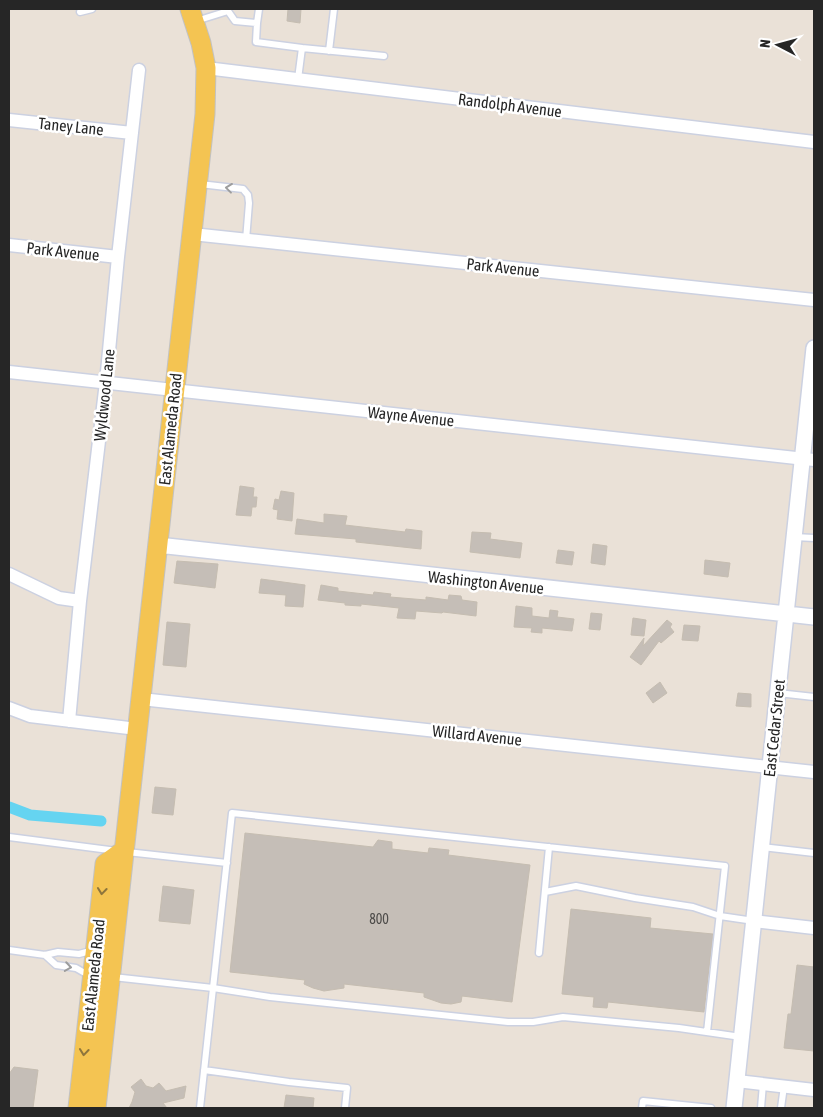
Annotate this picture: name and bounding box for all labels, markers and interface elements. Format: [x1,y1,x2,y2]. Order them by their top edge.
north arrow [753,20,803,70]
text: N [757,39,773,49]
street label: Randolph Avenue [457,90,563,121]
street label: Taney Lane [37,114,105,139]
one-way arrow [225,183,233,194]
street label: Park Avenue [26,238,100,264]
street label: Park Avenue [466,254,540,280]
street label: Wyldwood Lane [90,348,119,442]
street label: East Alameda Road [155,372,185,486]
street label: Wayne Avenue [367,403,455,430]
street label: Washington Avenue [427,567,545,598]
street label: East Cedar Street [760,678,788,778]
street label: Willard Avenue [431,721,523,749]
one-way arrow [97,887,108,895]
house number: 800 [369,911,389,927]
street label: East Alameda Road [78,918,108,1032]
one-way arrow [65,961,73,972]
one-way arrow [79,1048,90,1056]

